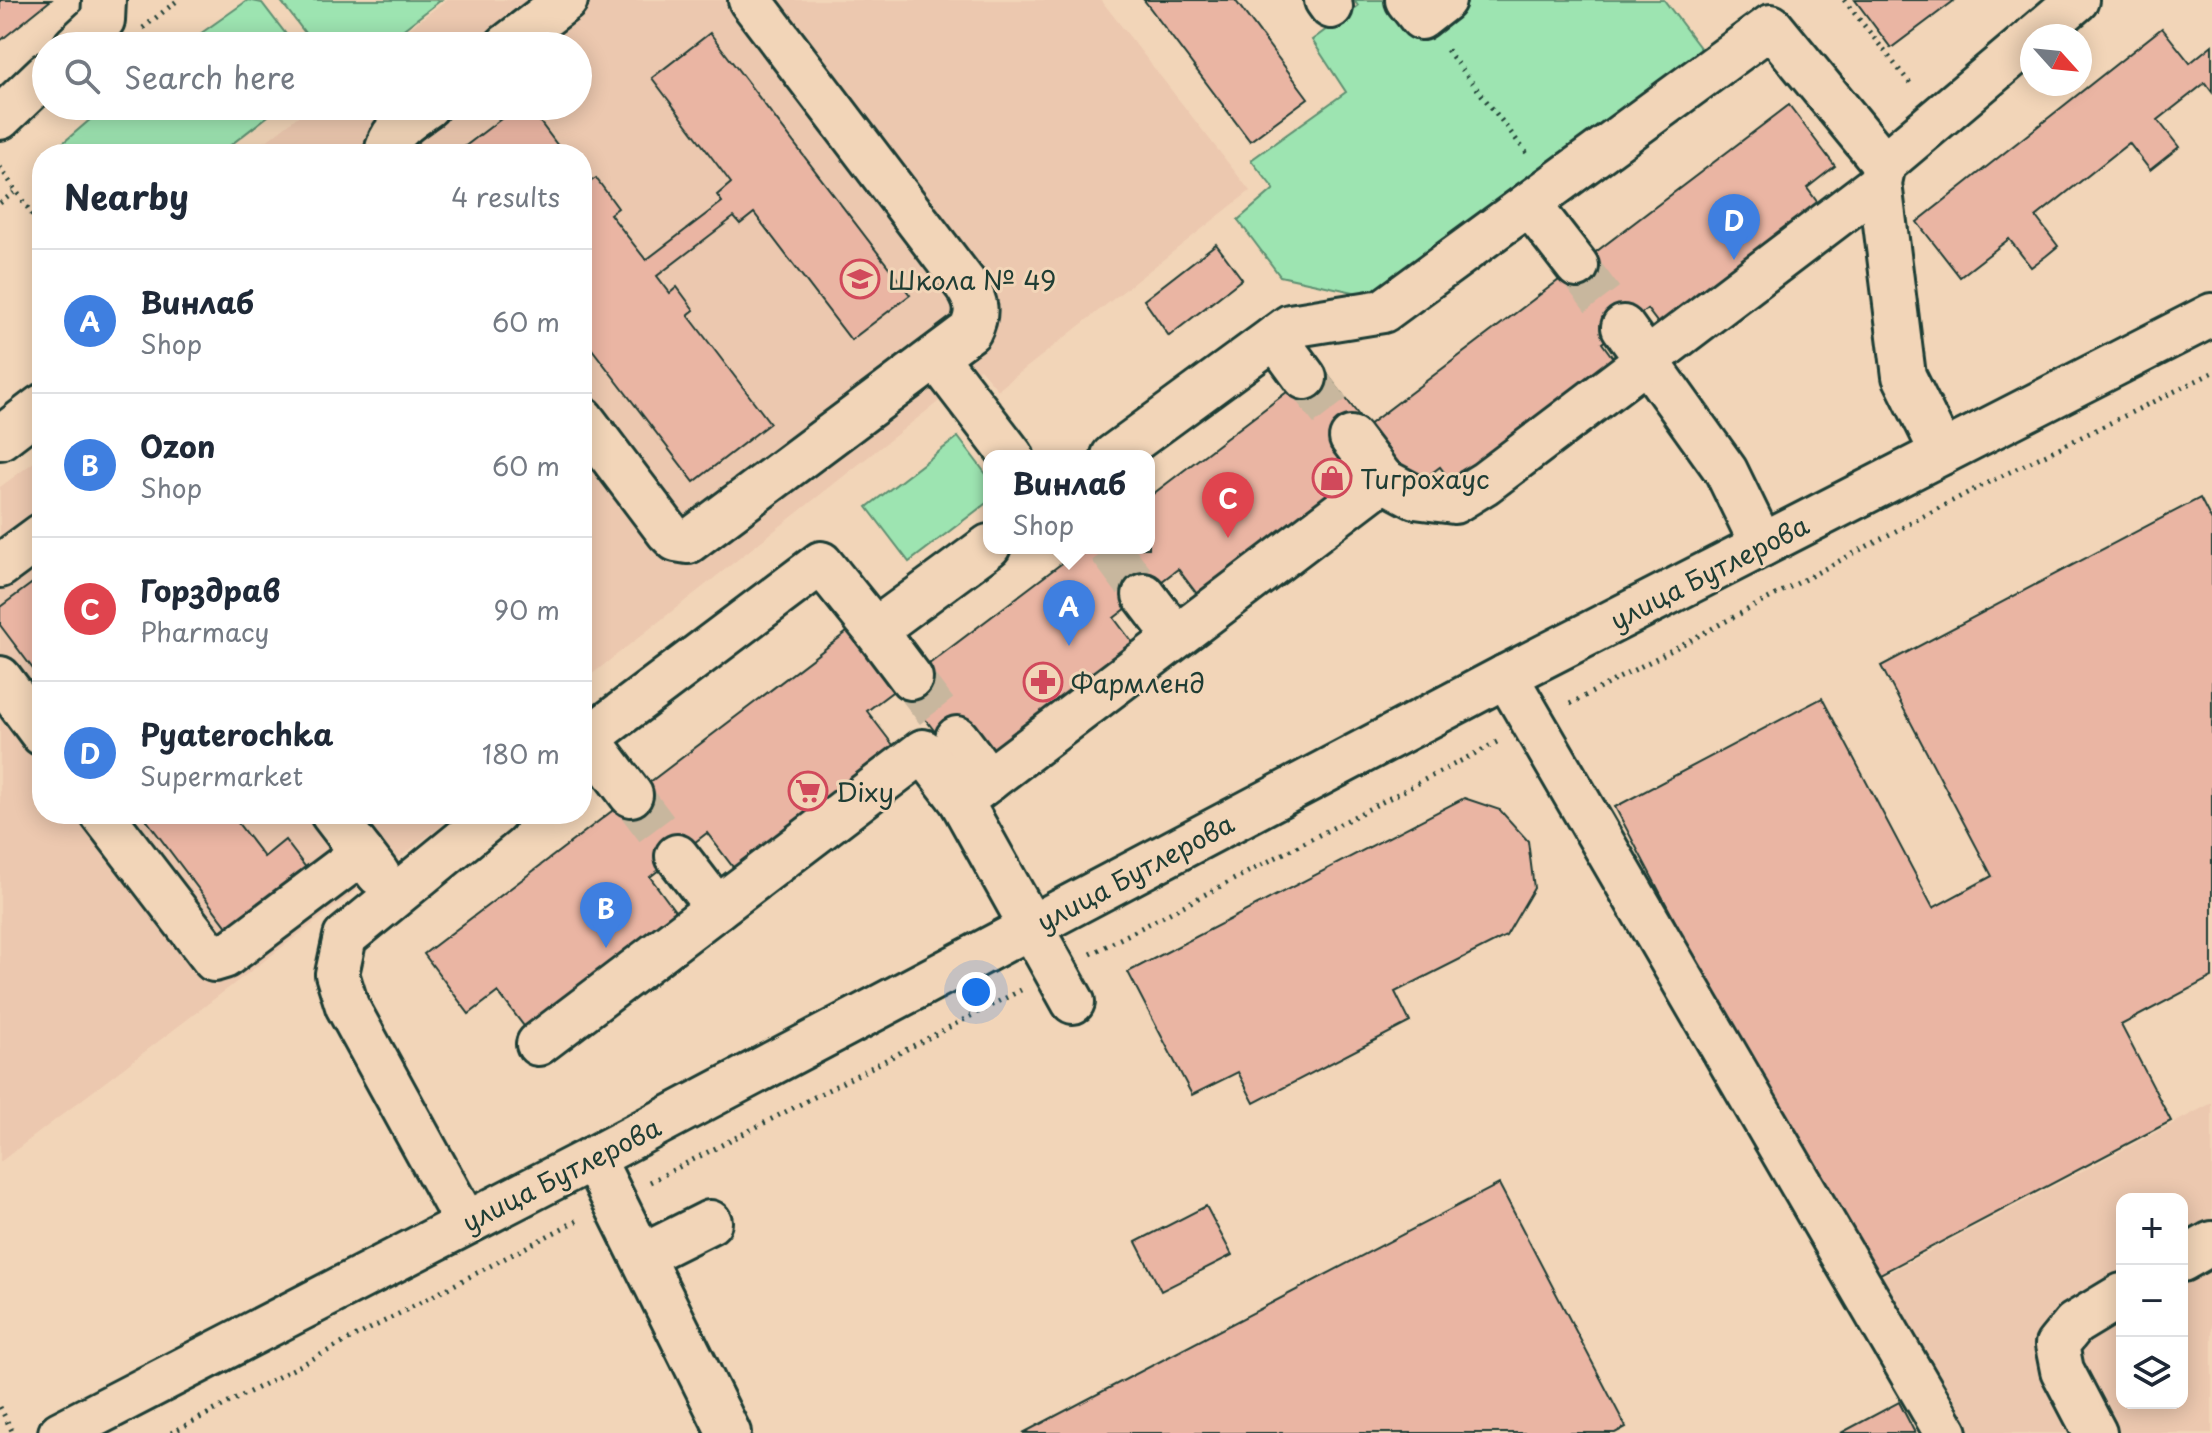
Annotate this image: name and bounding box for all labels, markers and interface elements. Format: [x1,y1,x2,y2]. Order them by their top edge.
north arrow [2020,24,2092,96]
search box [32,32,592,120]
icon: search [60,54,104,98]
text: Search here [124,54,296,99]
text: Nearby [64,170,189,222]
text: 4 results [451,177,560,216]
pin: D [1708,194,1760,260]
school or university icon: Школа № 49 [839,258,881,300]
place label: Школа № 49 [888,260,1056,299]
text: Винлаб [140,279,254,324]
text: A [80,302,100,341]
text: 60 m [492,302,560,341]
text: Shop [140,324,202,363]
text: Ozon [140,423,215,468]
text: B [81,446,99,485]
text: 60 m [492,446,560,485]
popup [983,450,1155,554]
shop icon: Тигрохаус [1311,457,1353,499]
place label: Тигрохаус [1360,459,1490,498]
text: Винлаб [1012,460,1126,505]
text: Shop [140,468,202,507]
pin: C [1202,472,1254,538]
text: Shop [1012,505,1074,544]
street label: улица Бутлерова [1603,505,1816,639]
text: Горздрав [140,567,280,612]
pin: A [1043,580,1095,646]
text: C [80,590,100,629]
text: 90 m [493,590,560,629]
text: Pharmacy [140,612,269,651]
pharmacy icon: Фармленд [1022,661,1064,703]
place label: Фармленд [1071,663,1205,702]
text: Pyaterochka [140,711,334,756]
text: D [80,734,100,773]
text: 180 m [482,734,560,773]
text: Supermarket [140,756,303,795]
supermarket icon: Dixy [787,770,829,812]
place label: Dixy [836,772,894,811]
street label: улица Бутлерова [1029,803,1241,941]
pin: B [580,882,632,948]
your location [956,972,996,1012]
street label: улица Бутлерова [455,1107,668,1241]
map controls [2116,1193,2188,1409]
button: + [2116,1193,2188,1265]
button: − [2116,1265,2188,1337]
button: layers [2116,1337,2188,1409]

